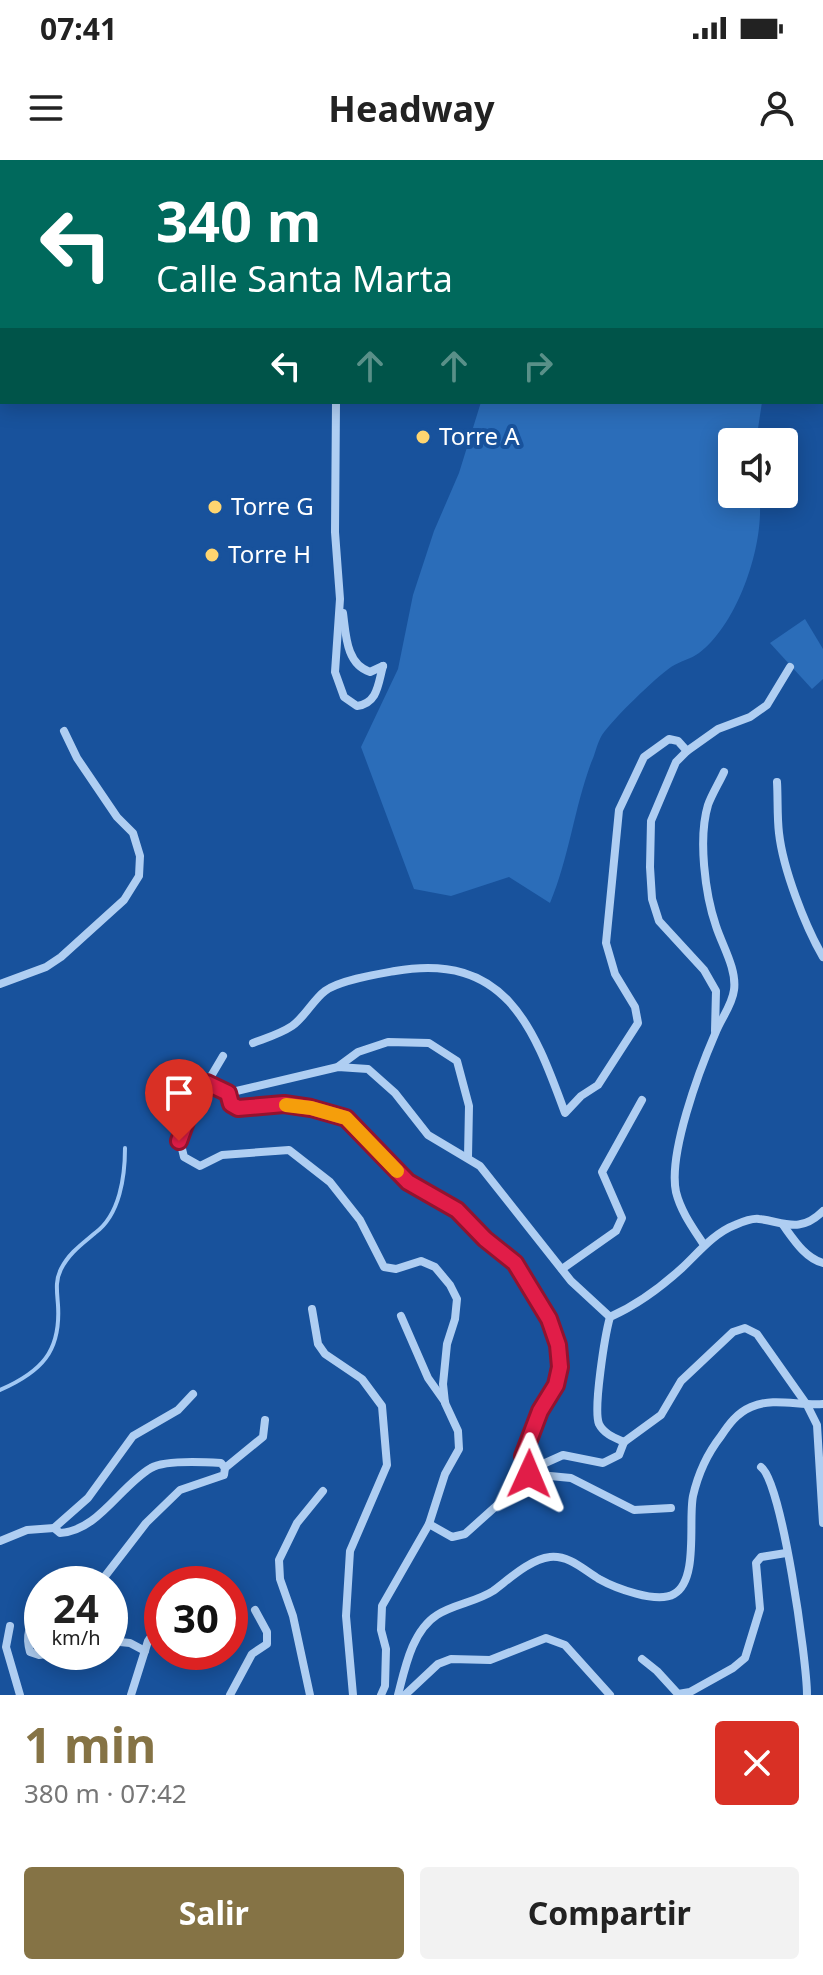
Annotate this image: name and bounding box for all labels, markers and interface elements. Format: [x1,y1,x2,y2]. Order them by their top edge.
text: 07:41 [40,8,117,49]
text: Headway [328,84,495,133]
icon: menu [24,86,68,130]
icon: person [755,86,799,130]
text: 340 m [156,182,321,258]
icon: left [24,192,128,296]
text: Calle Santa Marta [156,254,453,303]
icon: left [264,344,308,388]
icon: ahead [348,344,392,388]
icon: ahead [432,344,476,388]
icon: right [516,344,560,388]
place label: Torre A [439,419,520,452]
marker: Torre A [414,428,432,446]
map controls [718,428,798,508]
button: sound [718,428,798,508]
place label: Torre G [231,489,314,522]
marker: Torre G [206,498,224,516]
place label: Torre H [228,537,311,570]
marker: Torre H [203,546,221,564]
pin [145,1059,213,1141]
icon: arrive [157,1071,201,1115]
position arrow [487,1432,571,1516]
speed limit sign: 30 [144,1566,248,1670]
text: 24 [53,1580,99,1635]
text: km/h [51,1624,101,1651]
text: 1 min [24,1712,156,1777]
button: close [715,1721,799,1805]
text: 380 m · 07:42 [24,1775,187,1811]
button: Salir [24,1867,404,1959]
button: Compartir [420,1867,799,1959]

